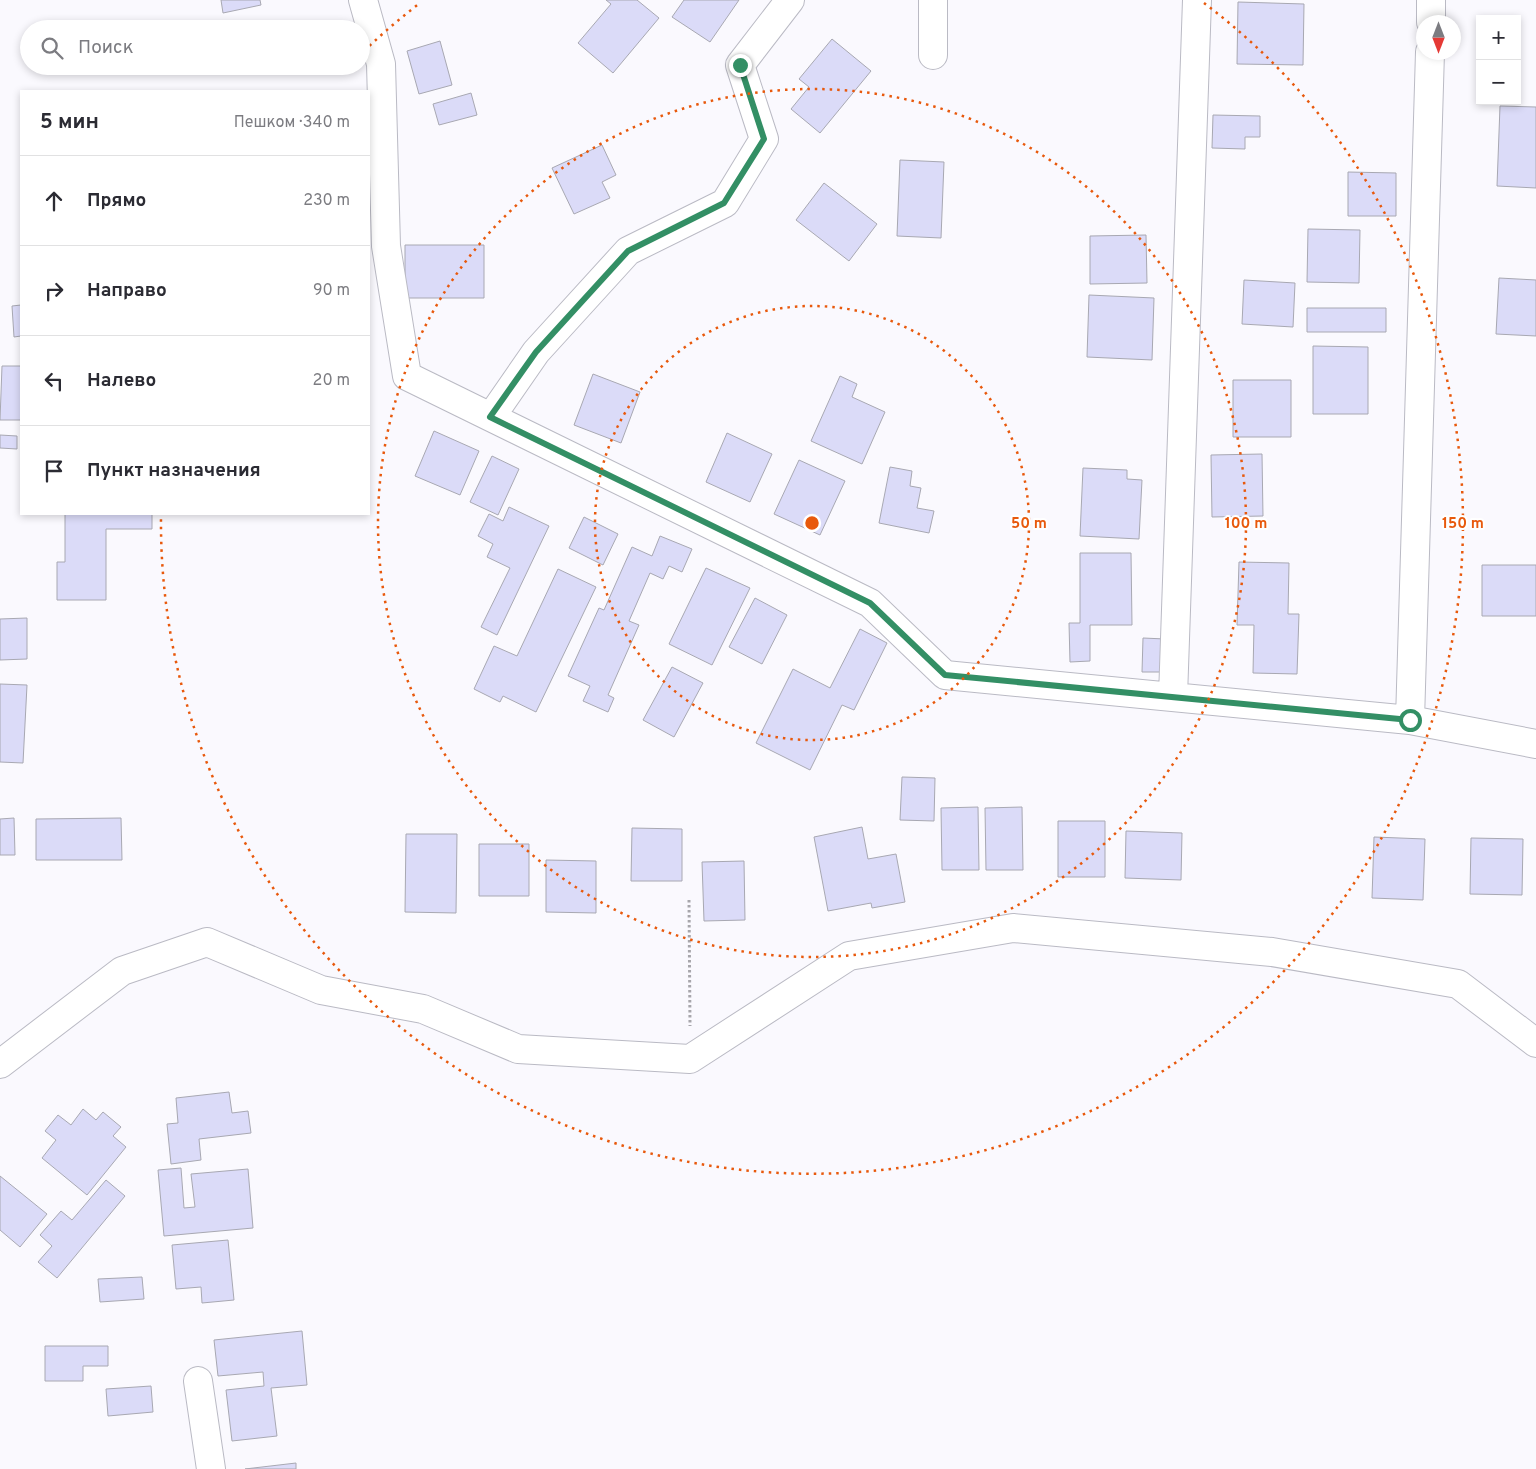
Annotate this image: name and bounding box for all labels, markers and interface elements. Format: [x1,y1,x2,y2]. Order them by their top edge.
north arrow [1416,15,1461,60]
map controls [1476,15,1521,105]
button: + [1476,15,1521,60]
search box [20,20,370,75]
icon: search [38,34,66,62]
text: Поиск [78,36,134,60]
route end [729,54,752,77]
button: − [1476,60,1521,105]
text: 5 мин [40,109,99,136]
text: Пешком · 340 m [234,113,350,133]
icon: ahead [40,187,68,215]
text: Прямо [87,189,146,213]
text: 230 m [303,191,350,211]
icon: right [40,277,68,305]
text: Направо [87,279,167,303]
text: 90 m [313,281,350,301]
icon: left [40,367,68,395]
text: Налево [87,369,156,393]
text: 20 m [313,371,350,391]
icon: arrive [40,457,68,485]
text: Пункт назначения [87,459,261,483]
centre of rings [803,514,821,532]
text: 50 m [1011,515,1047,534]
text: 100 m [1225,515,1267,534]
text: 150 m [1442,515,1484,534]
route start [1399,709,1422,732]

